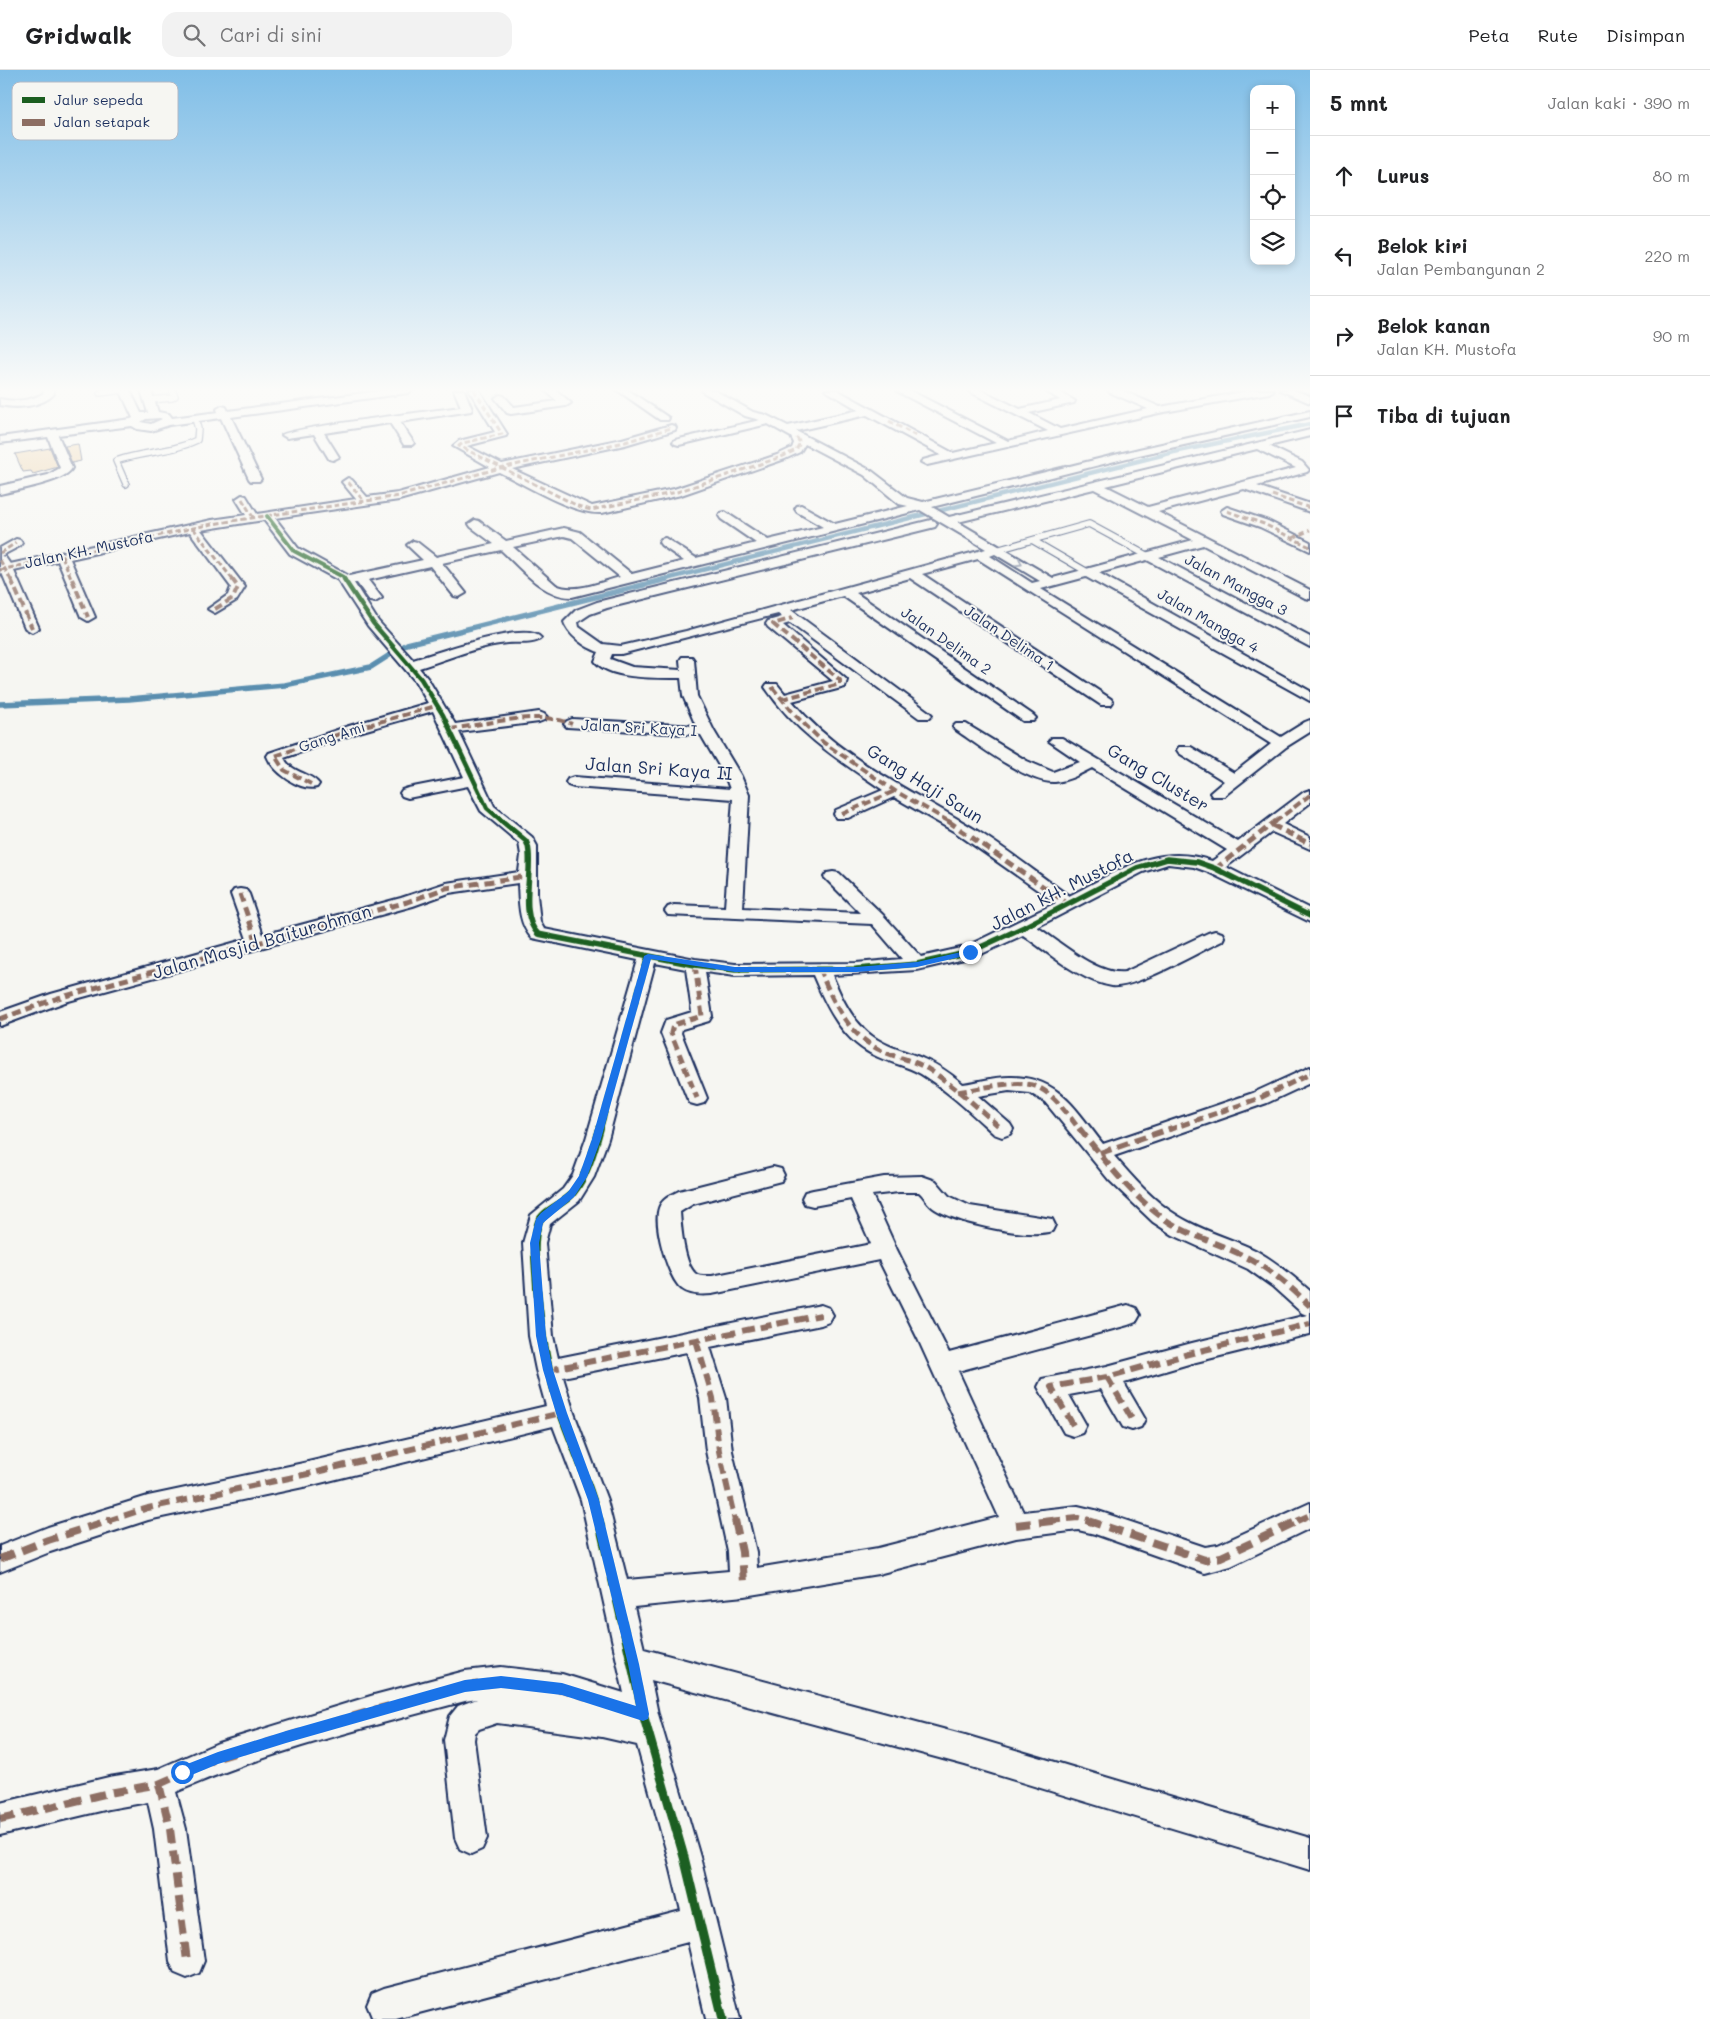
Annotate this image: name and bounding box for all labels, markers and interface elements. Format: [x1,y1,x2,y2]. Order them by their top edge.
search box [162,12,512,57]
text: Gridwalk [25,19,132,50]
icon: search [180,21,208,49]
text: Cari di sini [220,22,322,47]
text: Peta [1468,23,1510,47]
text: Rute [1538,23,1578,47]
text: Disimpan [1606,23,1685,47]
legend [12,82,178,140]
map controls [1250,85,1295,265]
button: + [1250,85,1295,130]
text: 5 mnt [1330,89,1388,116]
text: Jalur sepeda [54,90,143,109]
text: Jalan kaki · 390 m [1548,92,1690,113]
text: Jalan setapak [54,112,150,131]
button: − [1250,130,1295,175]
icon: ahead [1330,162,1358,190]
text: Lurus [1377,163,1429,188]
text: 80 m [1653,165,1690,186]
button: locate [1250,175,1295,220]
button: layers [1250,220,1295,265]
text: Belok kiri [1377,233,1468,258]
icon: left [1330,242,1358,270]
text: 220 m [1644,245,1690,266]
text: Jalan Pembangunan 2 [1377,258,1545,279]
text: Belok kanan [1377,313,1490,338]
icon: right [1330,322,1358,350]
text: 90 m [1653,325,1690,346]
text: Jalan KH. Mustofa [1377,338,1517,359]
icon: arrive [1330,402,1358,430]
text: Tiba di tujuan [1377,403,1510,428]
street label: Jalan KH. Mustofa [23,526,155,572]
street label: Jalan Mangga 3 [1182,549,1292,620]
one-way arrow [1013,557,1022,567]
street label: Jalan Mangga 4 [1154,583,1263,657]
street label: Jalan Delima 1 [961,600,1058,675]
street label: Jalan Delima 2 [897,602,996,679]
street label: Jalan Sri Kaya I [581,714,698,740]
street label: Gang Ami [296,716,368,756]
street label: Gang Cluster [1103,737,1214,817]
street label: Gang Haji Saun [863,738,988,829]
street label: Jalan Sri Kaya II [585,751,733,785]
street label: Jalan KH. Mustofa [986,843,1137,935]
street label: Jalan Masjid Baiturohman [149,898,374,984]
route end [959,941,982,964]
route start [171,1761,194,1784]

